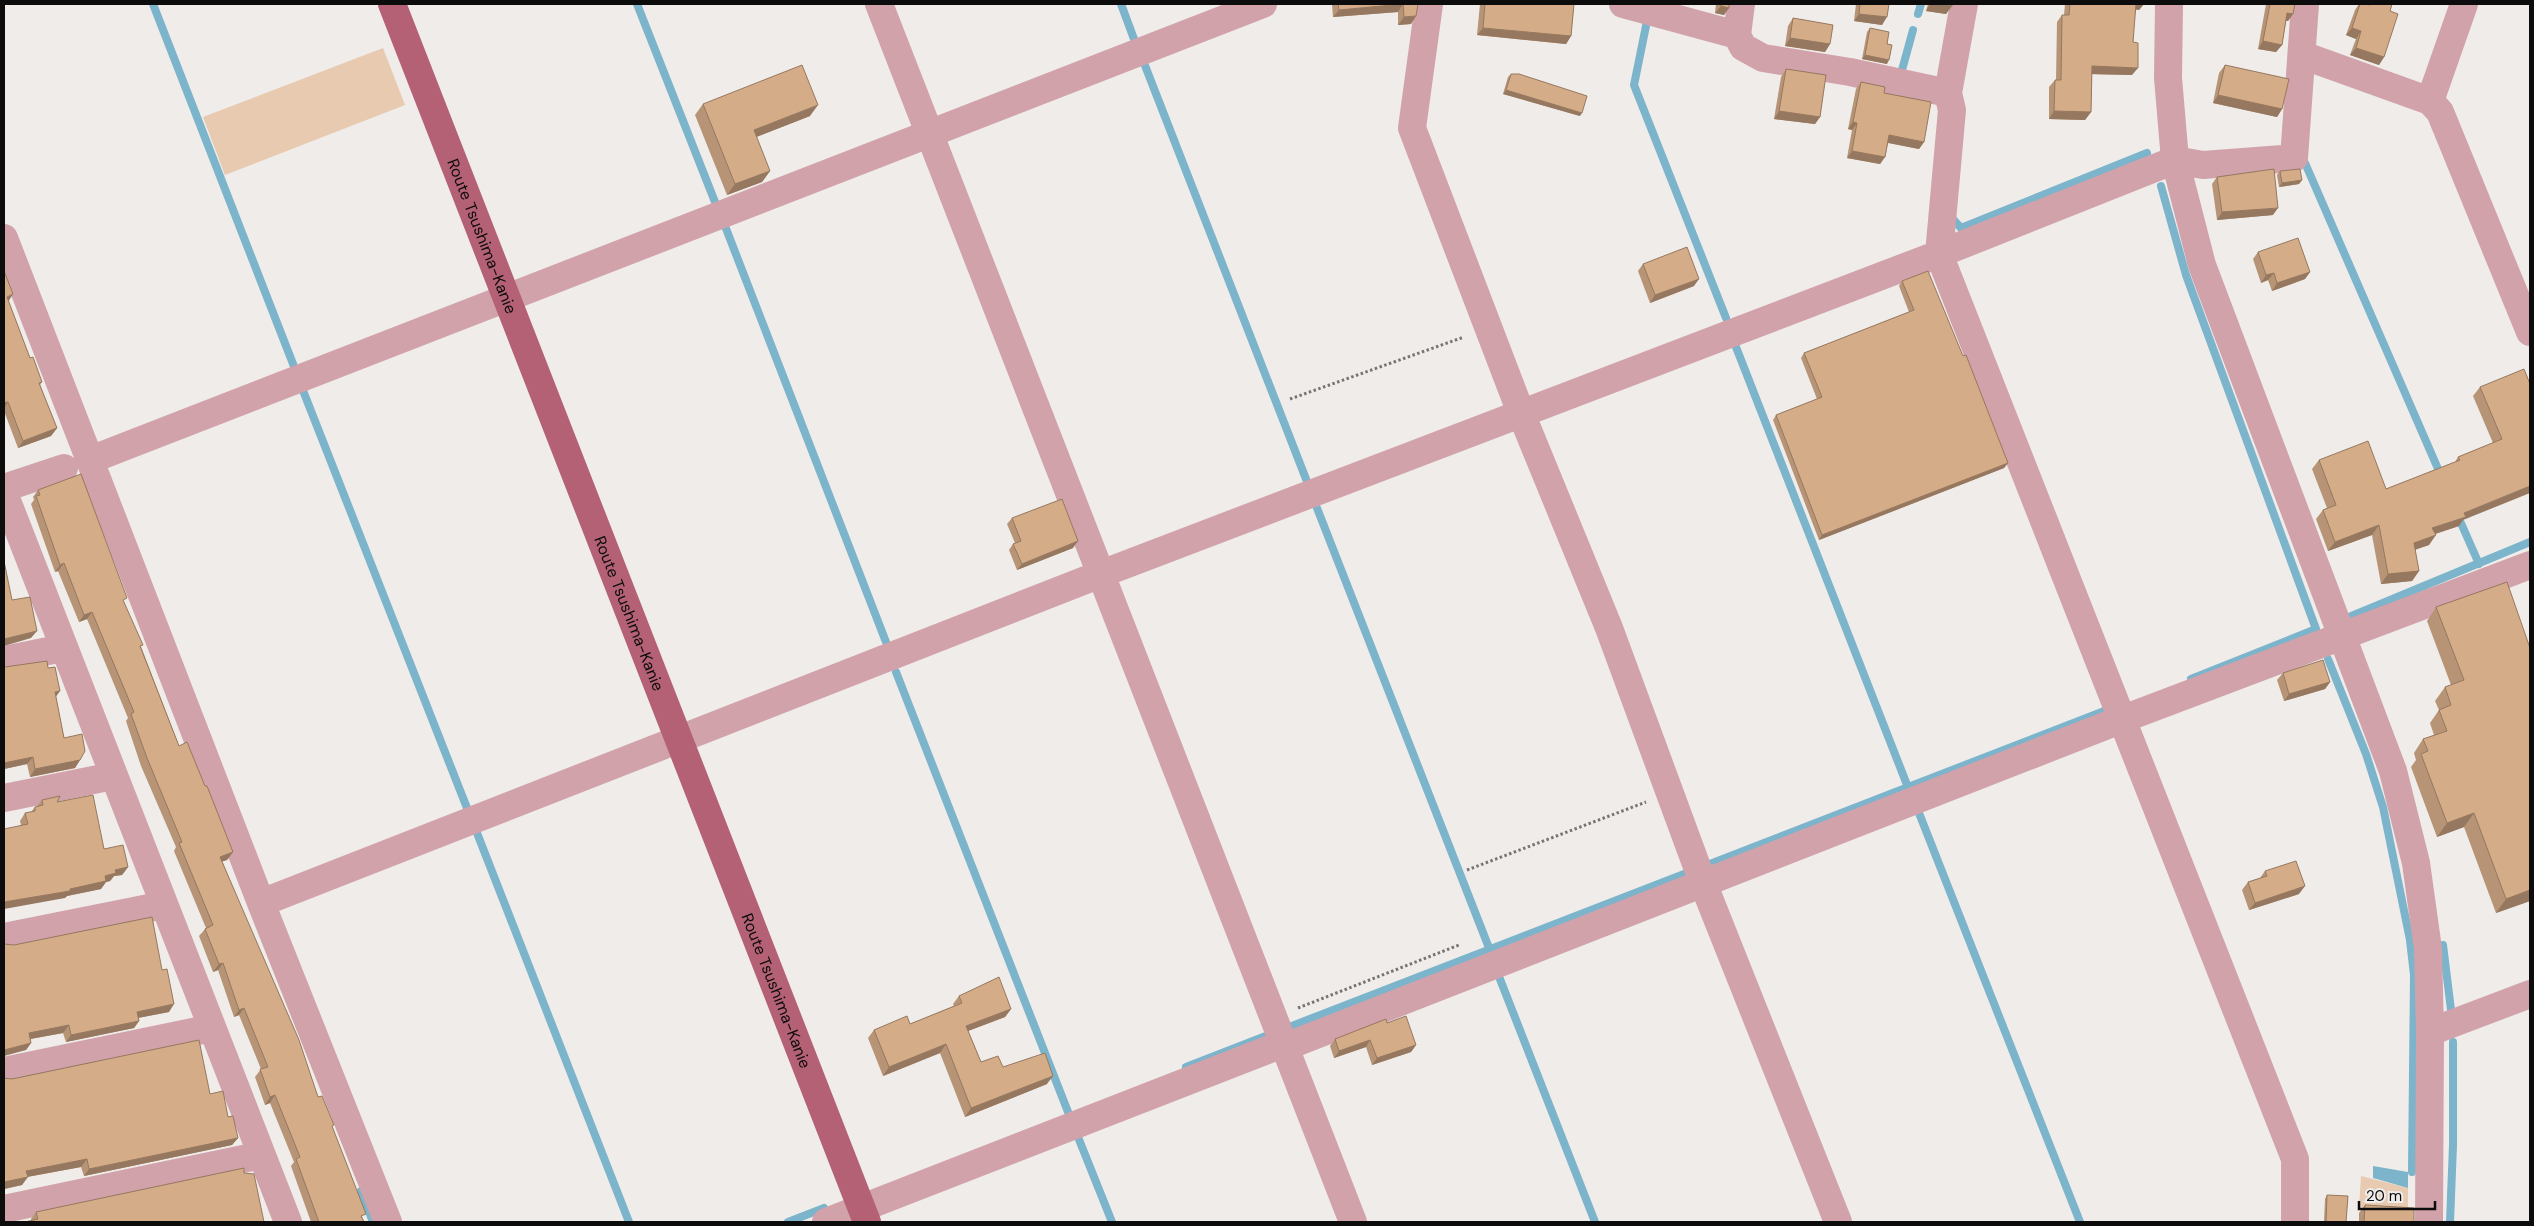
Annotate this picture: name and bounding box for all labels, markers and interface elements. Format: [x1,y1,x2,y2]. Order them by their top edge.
street label: Route Tsushima-Kanie [443,155,522,317]
street label: Route Tsushima-Kanie [590,533,669,694]
street label: Route Tsushima-Kanie [737,910,816,1071]
scale bar [2359,1178,2435,1210]
text: 20 m [2366,1186,2402,1206]

